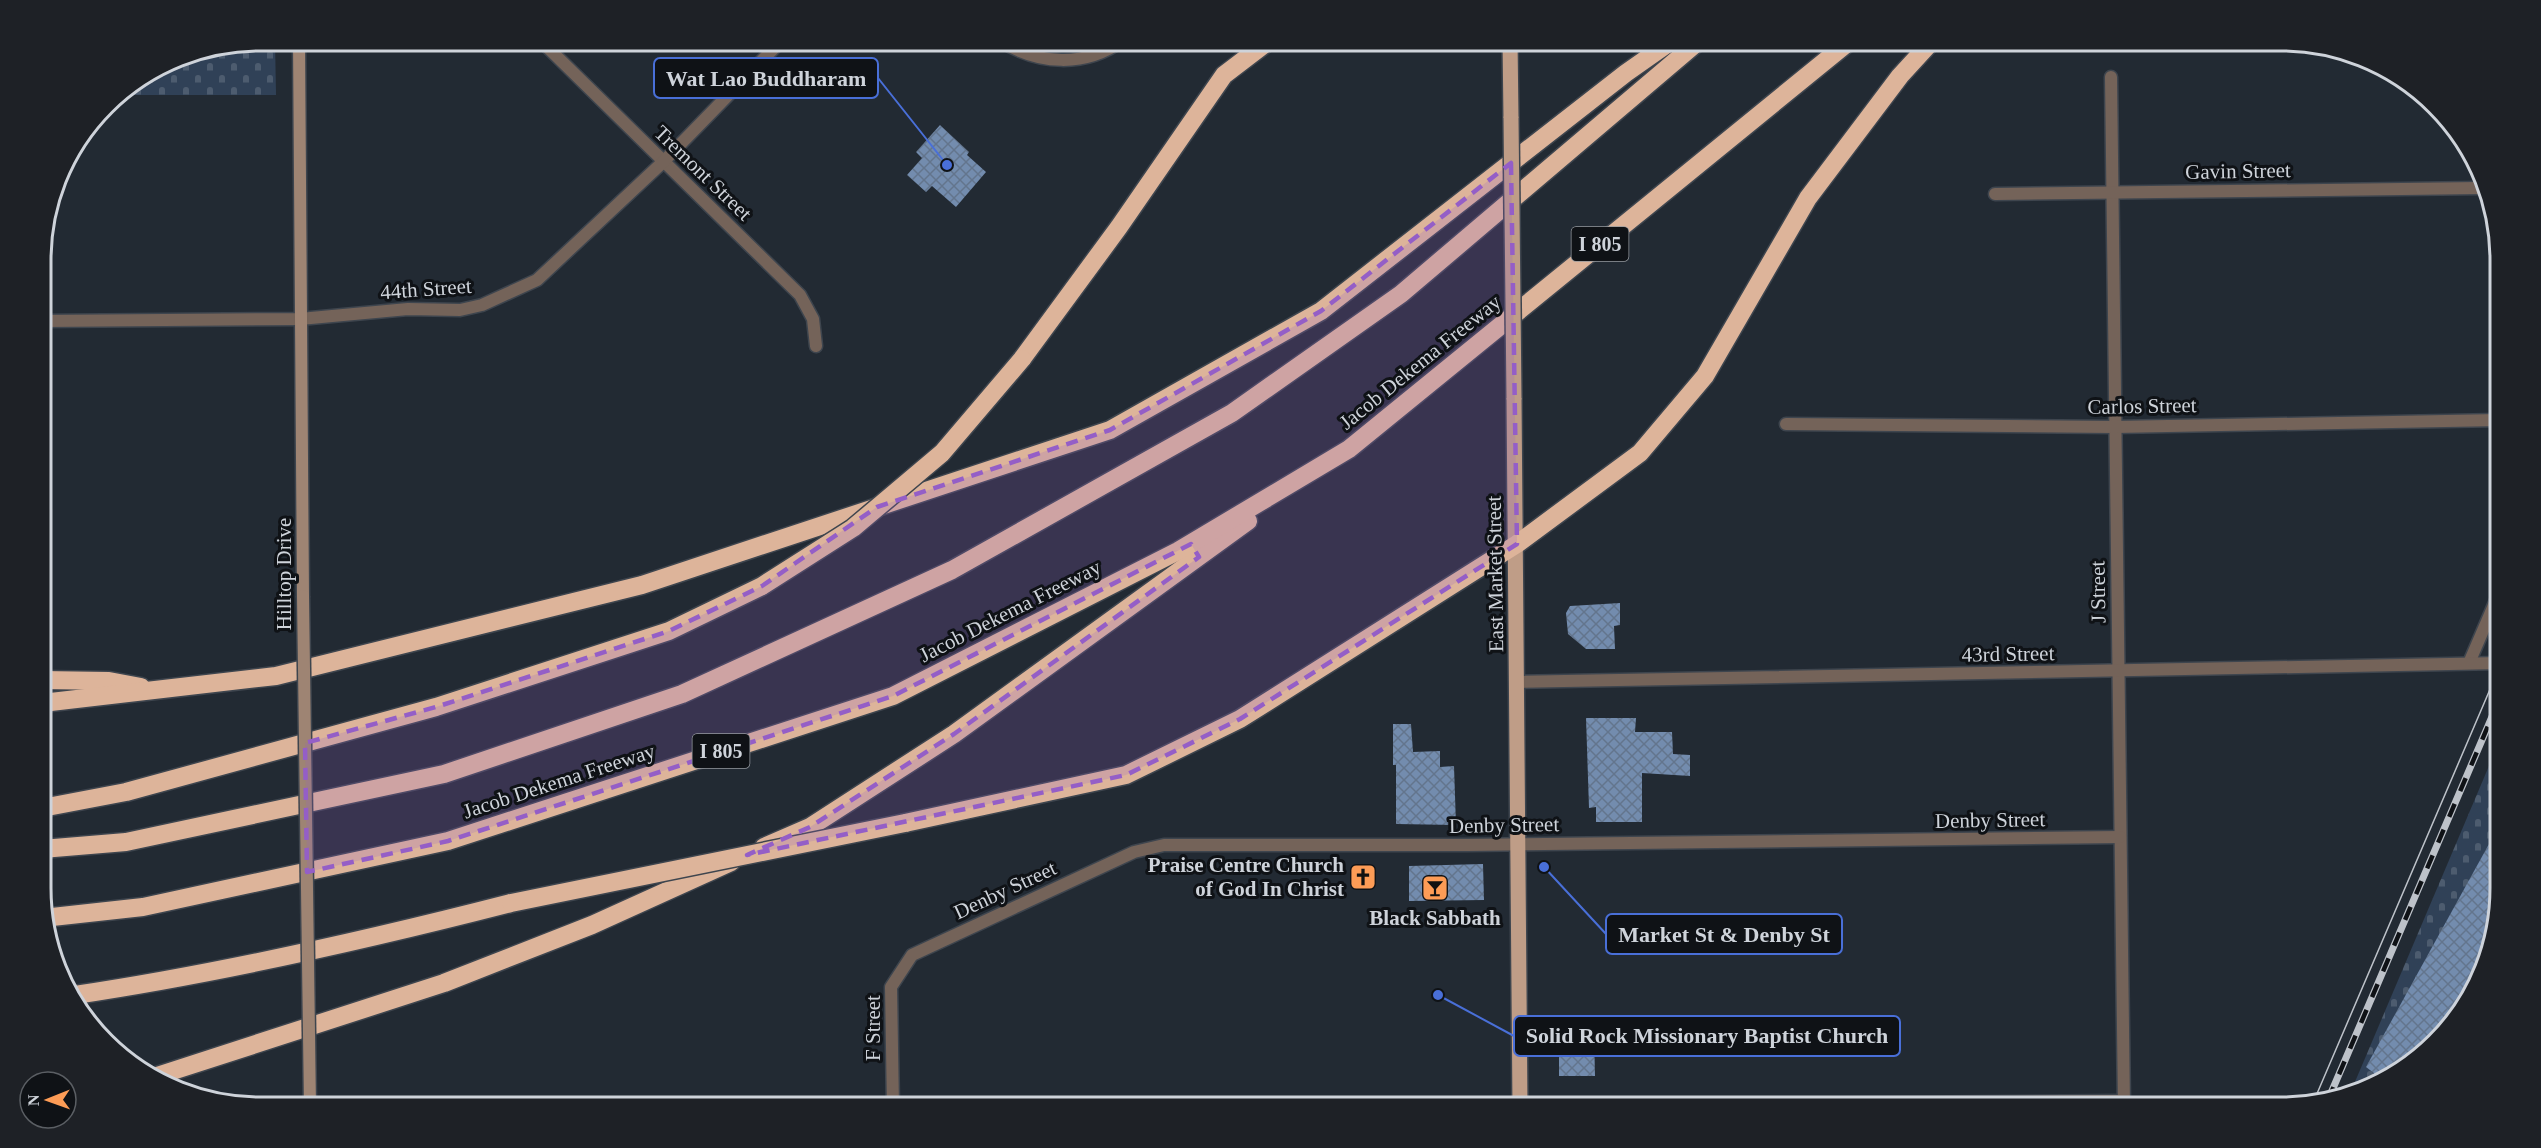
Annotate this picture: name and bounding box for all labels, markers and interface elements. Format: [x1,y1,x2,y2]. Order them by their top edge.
callout: Wat Lao Buddharam [654,58,878,98]
text: Wat Lao Buddharam [666,66,866,91]
street label: Tremont Street [649,121,757,225]
street label: Gavin Street [2185,158,2291,184]
road number: I 805 [1572,227,1628,261]
street label: 44th Street [379,274,473,304]
street label: Jacob Dekema Freeway [1335,289,1506,434]
street label: Carlos Street [2087,393,2197,419]
street label: East Market Street [1482,495,1508,652]
street label: Hilltop Drive [272,518,296,630]
street label: Jacob Dekema Freeway [915,555,1105,667]
street label: J Street [2085,560,2111,623]
street label: 43rd Street [1961,641,2055,667]
road number: I 805 [692,734,750,768]
street label: Jacob Dekema Freeway [460,738,659,823]
street label: Denby Street [1935,807,2045,833]
street label: Denby Street [1449,812,1559,838]
place label: Praise Centre Church of God In Christ [1148,853,1344,901]
street label: Denby Street [950,856,1060,924]
church icon: Praise Centre Church of God In Christ [1348,862,1378,892]
bar icon: Black Sabbath [1420,873,1450,903]
place label: Black Sabbath [1369,906,1501,930]
callout: Market St & Denby St [1606,914,1842,954]
text: Market St & Denby St [1618,922,1830,947]
street label: F Street [861,995,885,1061]
callout: Solid Rock Missionary Baptist Church [1514,1016,1900,1056]
text: Solid Rock Missionary Baptist Church [1526,1023,1888,1048]
north arrow [18,1070,78,1130]
text: N [25,1094,42,1106]

